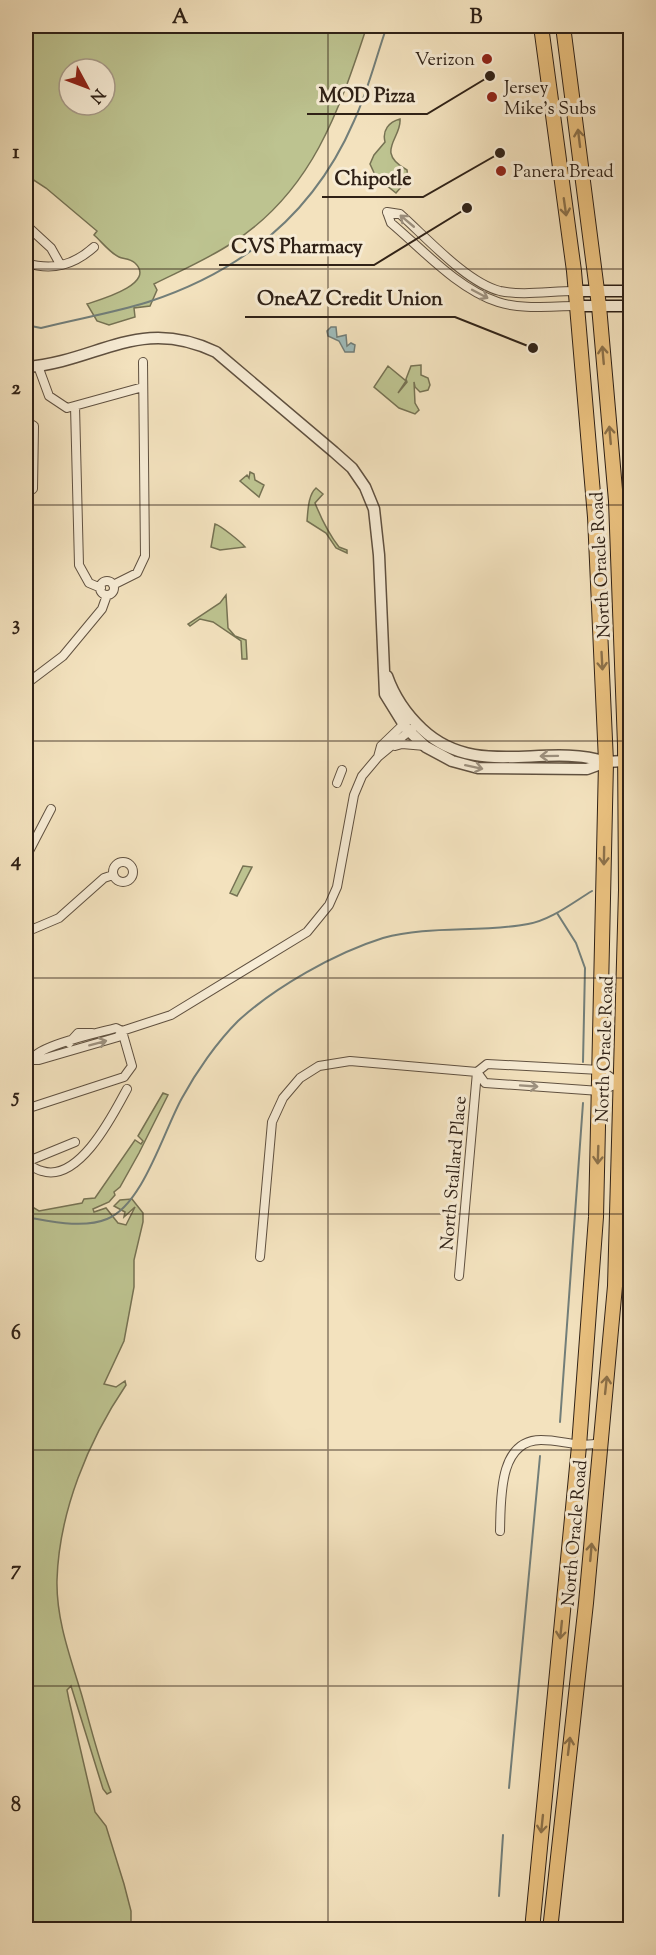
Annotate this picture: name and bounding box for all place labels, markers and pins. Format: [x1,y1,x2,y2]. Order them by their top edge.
place label: Verizon [415,48,475,74]
marker: Verizon [480,52,494,66]
callout: MOD Pizza [307,76,427,114]
place label: Jersey Mike's Subs [503,76,596,123]
marker: Jersey Mike's Subs [485,90,499,104]
callout: Chipotle [322,159,423,197]
place label: Panera Bread [513,160,614,186]
marker: Panera Bread [494,164,508,178]
callout: CVS Pharmacy [219,227,374,265]
callout: OneAZ Credit Union [245,279,455,317]

